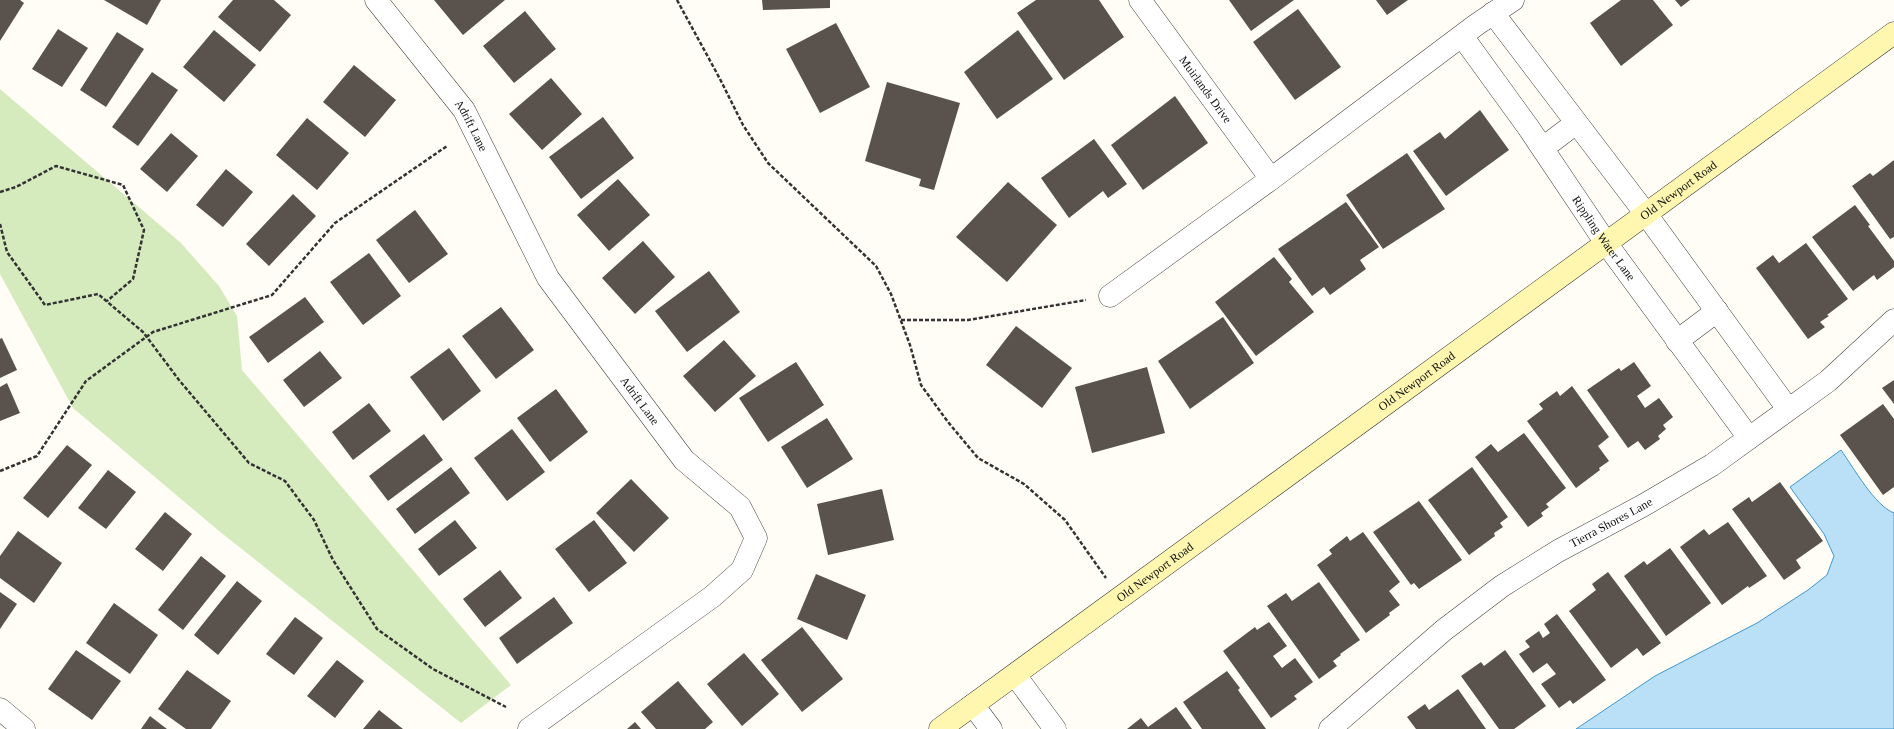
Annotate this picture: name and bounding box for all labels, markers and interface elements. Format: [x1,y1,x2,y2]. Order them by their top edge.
street label: Muirlands Drive [1176,53,1235,126]
street label: Adrift Lane [452,97,491,154]
street label: Old Newport Road [1637,158,1719,223]
street label: Rippling Water Lane [1569,193,1638,283]
street label: Old Newport Road [1376,349,1458,414]
street label: Adrift Lane [617,374,662,428]
street label: Tierra Shores Lane [1567,495,1655,550]
street label: Old Newport Road [1114,540,1196,605]

